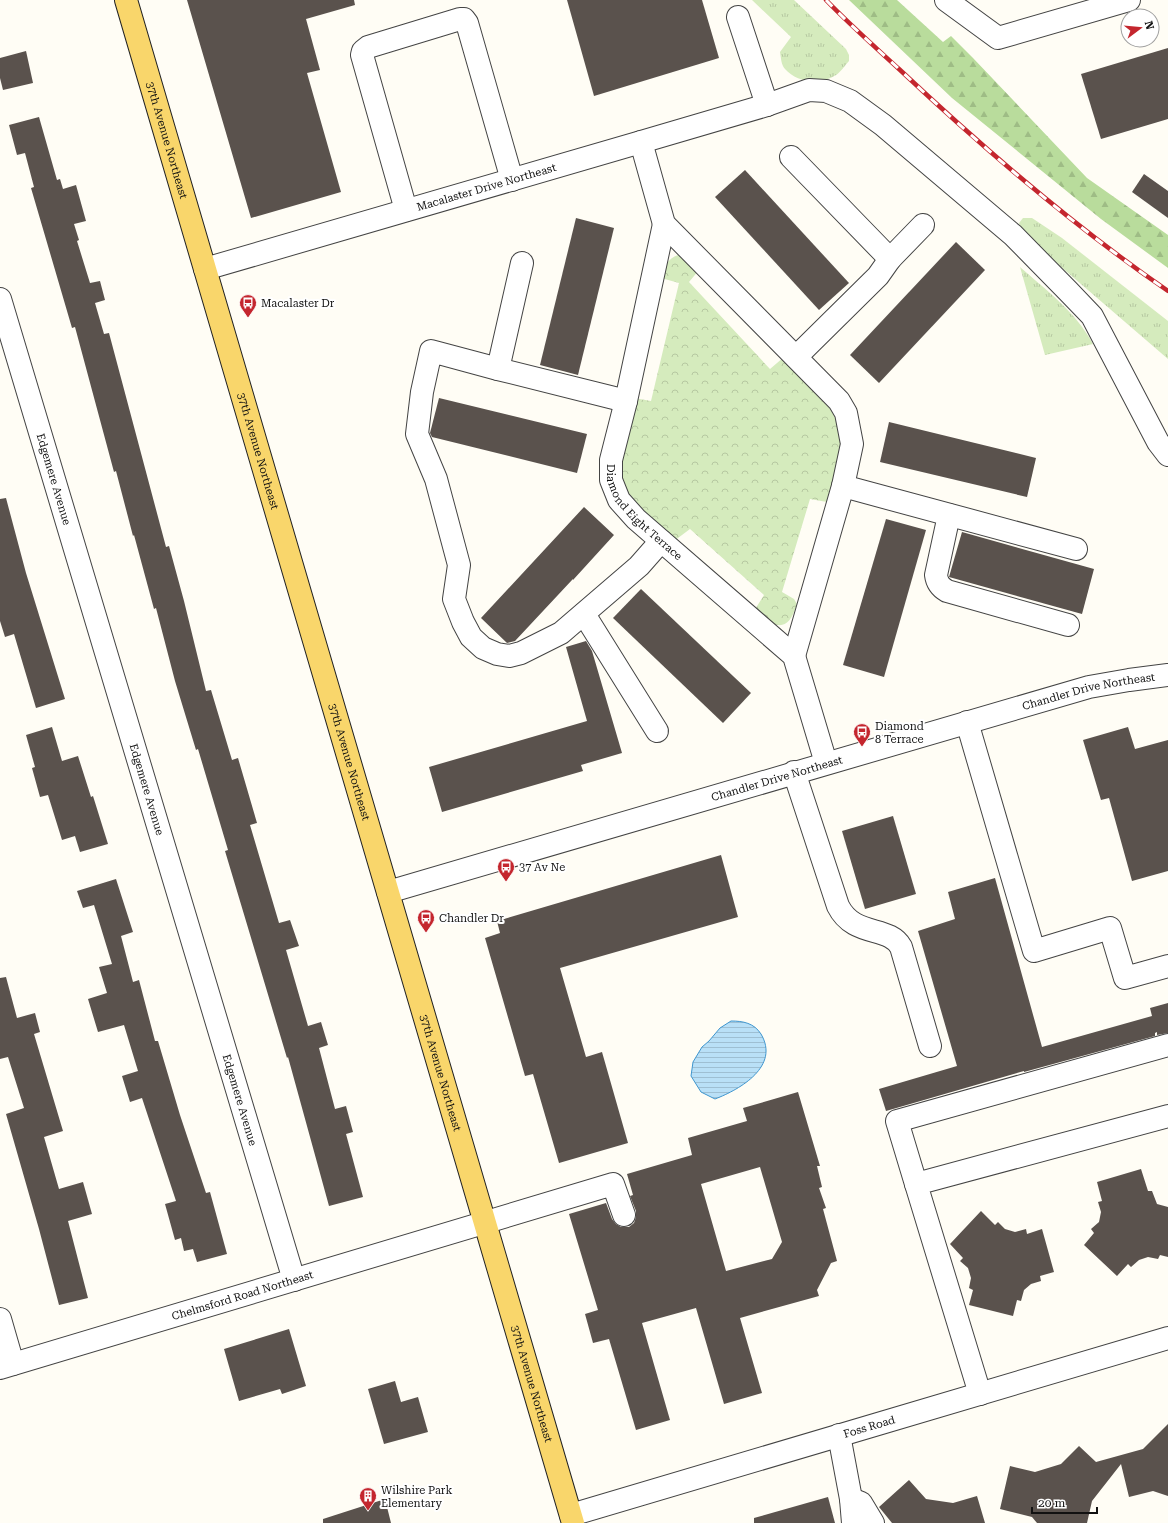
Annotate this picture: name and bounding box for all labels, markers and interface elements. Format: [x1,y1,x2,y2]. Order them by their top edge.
north arrow [1120,8,1160,48]
text: N [1142,20,1157,32]
street label: 37th Avenue Northeast [143,80,190,200]
street label: Macalaster Drive Northeast [415,161,558,214]
bus stop icon: Macalaster Dr [238,293,258,318]
place label: Macalaster Dr [261,297,335,310]
street label: 37th Avenue Northeast [235,391,281,511]
street label: Edgemere Avenue [34,432,73,527]
street label: Diamond Eight Terrace [604,464,685,563]
street label: Chandler Drive Northeast [1021,671,1156,713]
street label: 37th Avenue Northeast [326,702,372,822]
place label: Diamond 8 Terrace [875,720,924,746]
bus stop icon: Diamond 8 Terrace [852,722,872,747]
street label: Edgemere Avenue [127,742,166,837]
street label: Chandler Drive Northeast [710,753,844,804]
bus stop icon: 37 Av Ne [496,857,516,882]
place label: 37 Av Ne [519,861,565,874]
bus stop icon: Chandler Dr [416,908,436,933]
place label: Chandler Dr [439,912,504,925]
street label: 37th Avenue Northeast [417,1013,464,1133]
street label: Edgemere Avenue [220,1053,259,1147]
street label: Chelmsford Road Northeast [170,1268,315,1323]
street label: 37th Avenue Northeast [508,1324,555,1444]
street label: Foss Road [842,1413,897,1441]
place label: Wilshire Park Elementary [381,1484,452,1510]
building icon: Wilshire Park Elementary [358,1486,378,1511]
scale bar [1032,1489,1097,1515]
text: 20 m [1038,1496,1065,1510]

